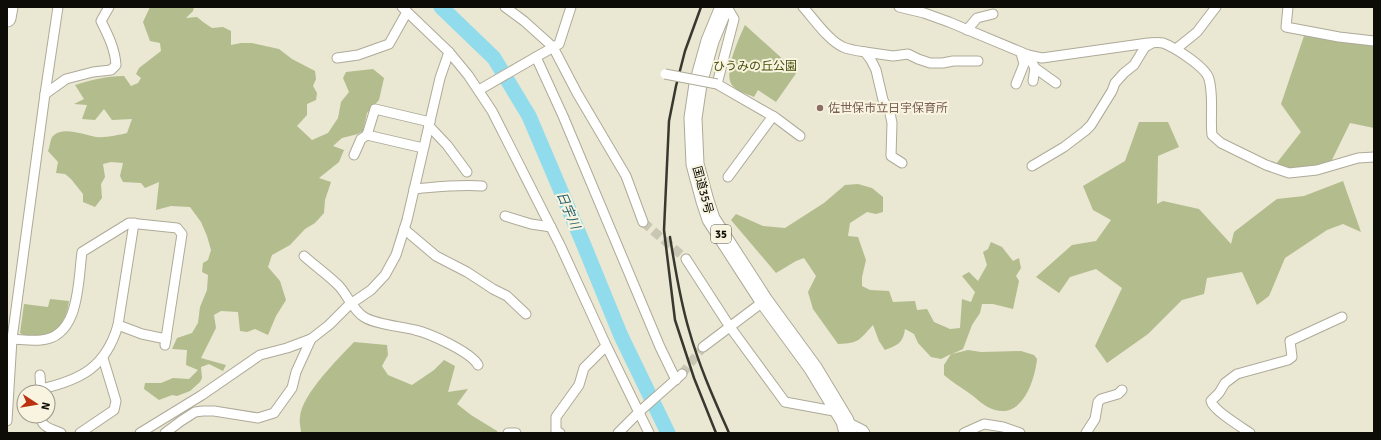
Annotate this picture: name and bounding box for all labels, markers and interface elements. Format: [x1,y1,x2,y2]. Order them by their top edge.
park label: ひうみの丘公園 [713,59,797,74]
place label: 佐世保市立日宇保育所 [828,101,948,116]
marker: 佐世保市立日宇保育所 [815,103,825,113]
street label: 国道35号 [689,165,716,216]
water label: 日宇川 [553,189,584,233]
road number: 35 [711,225,731,243]
north arrow [16,384,56,424]
text: N [38,401,52,411]

